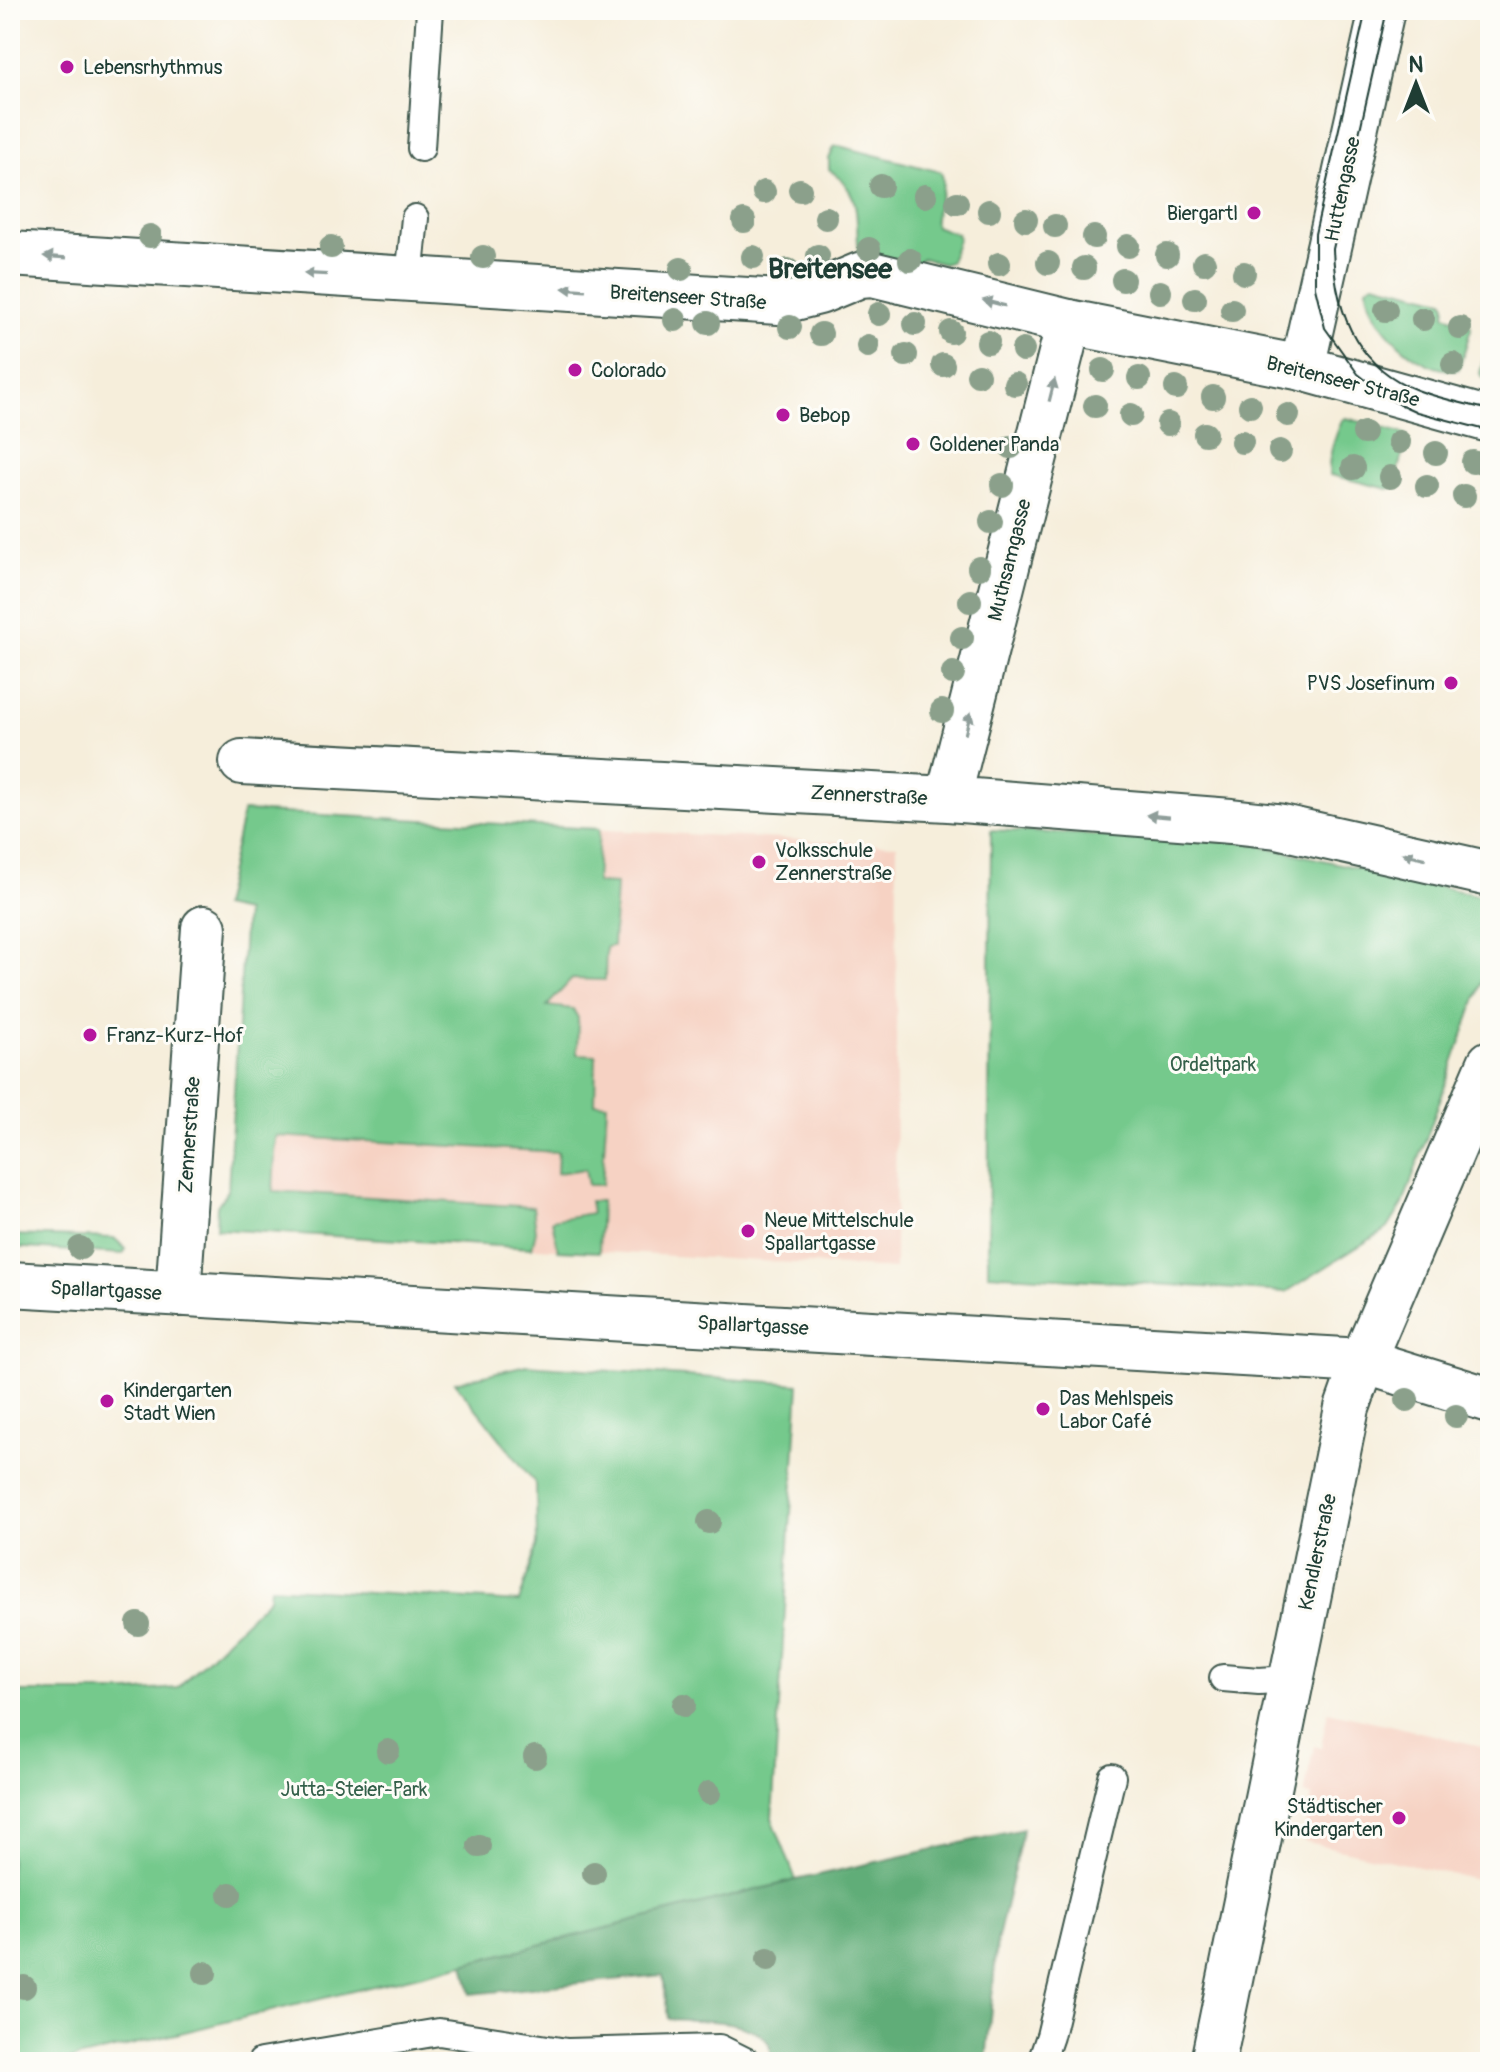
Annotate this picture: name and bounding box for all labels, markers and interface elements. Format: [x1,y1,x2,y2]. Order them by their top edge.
north arrow [1376,44,1456,124]
text: N [1409,51,1424,79]
place label: Lebensrhythmus [83,55,223,80]
marker: Lebensrhythmus [58,58,76,76]
street label: Huttengasse [1319,134,1366,244]
place label: Biergartl [1167,201,1238,226]
marker: Biergartl [1245,204,1263,222]
one-way arrow [42,250,67,263]
district label: Breitensee [768,252,893,287]
one-way arrow [302,267,327,280]
street label: Breitenseer Straße [609,280,767,315]
one-way arrow [561,283,586,296]
one-way arrow [981,297,1006,309]
street label: Breitenseer Straße [1264,350,1422,413]
place label: Colorado [591,358,666,383]
marker: Colorado [566,361,584,379]
one-way arrow [1047,377,1059,402]
place label: Bebop [799,403,850,428]
marker: Bebop [774,406,792,424]
place label: Goldener Panda [929,432,1059,457]
marker: Goldener Panda [904,435,922,453]
street label: Muthsamgasse [982,496,1037,624]
place label: PVS Josefinum [1307,671,1435,696]
marker: PVS Josefinum [1442,674,1460,692]
one-way arrow [962,711,974,736]
street label: Zennerstraße [810,780,928,811]
one-way arrow [1145,809,1170,822]
place label: Volksschule Zennerstraße [775,838,892,886]
one-way arrow [1401,849,1426,862]
marker: Volksschule Zennerstraße [750,853,768,871]
place label: Franz-Kurz-Hof [106,1023,244,1048]
marker: Franz-Kurz-Hof [81,1026,99,1044]
park label: Ordeltpark [1170,1052,1257,1077]
street label: Zennerstraße [173,1076,206,1194]
place label: Neue Mittelschule Spallartgasse [764,1208,914,1256]
marker: Neue Mittelschule Spallartgasse [739,1222,757,1240]
street label: Spallartgasse [50,1275,162,1306]
street label: Spallartgasse [697,1310,809,1341]
place label: Kindergarten Stadt Wien [123,1378,232,1426]
place label: Das Mehlspeis Labor Café [1059,1386,1173,1434]
marker: Kindergarten Stadt Wien [98,1392,116,1410]
marker: Das Mehlspeis Labor Café [1034,1400,1052,1418]
street label: Kendlerstraße [1293,1491,1342,1613]
park label: Jutta-Steier-Park [281,1777,428,1802]
place label: Städtischer Kindergarten [1274,1794,1383,1842]
marker: Städtischer Kindergarten [1390,1809,1408,1827]

